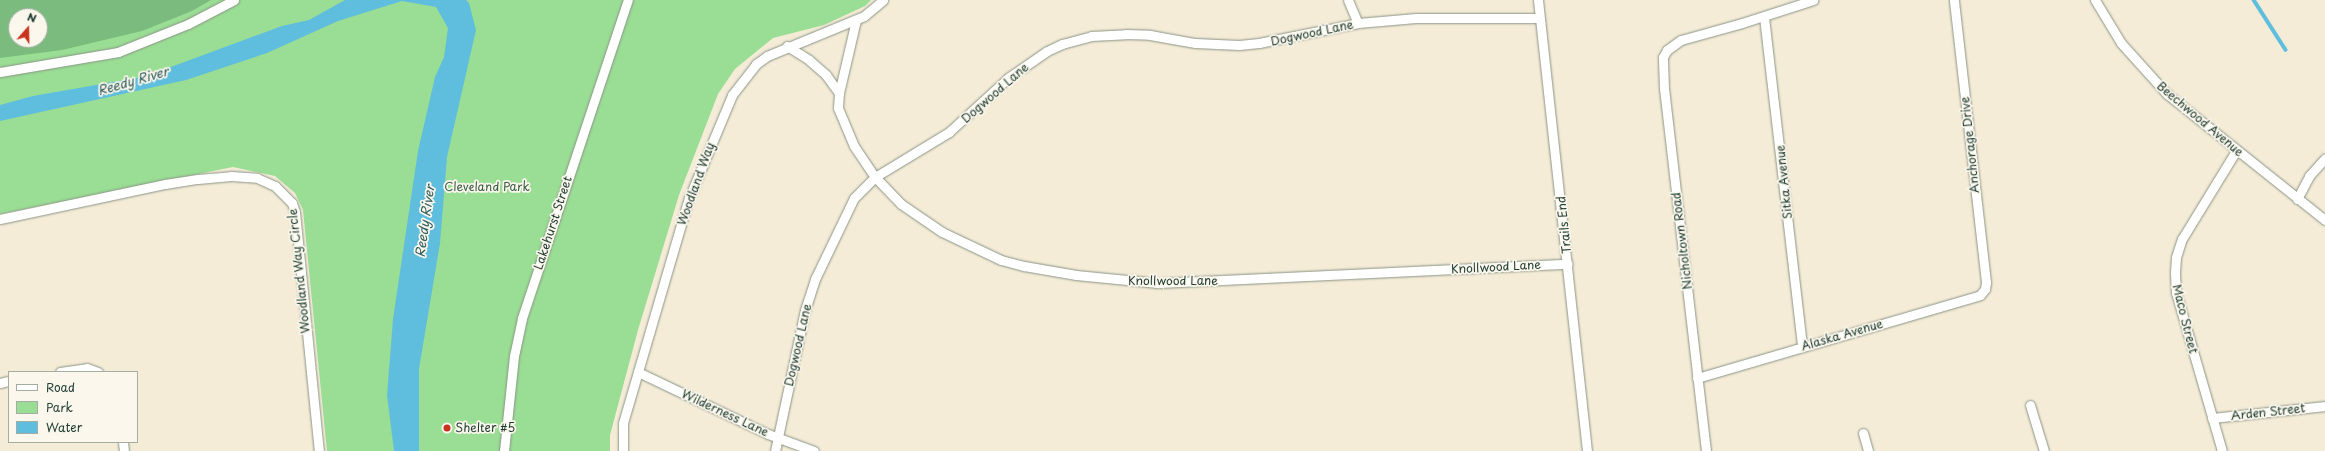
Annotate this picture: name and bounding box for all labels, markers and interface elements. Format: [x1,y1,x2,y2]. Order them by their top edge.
north arrow [8,8,48,48]
text: N [25,8,39,27]
street label: Dogwood Lane [1269,17,1355,49]
street label: Dogwood Lane [958,60,1032,126]
water label: Reedy River [96,63,170,99]
street label: Beechwood Avenue [2154,79,2246,159]
street label: Anchorage Drive [1958,96,1982,194]
street label: Woodland Way [674,141,718,227]
street label: Sitka Avenue [1773,144,1795,220]
street label: Lakehurst Street [531,174,575,272]
park label: Cleveland Park [444,180,530,194]
water label: Reedy River [412,184,438,258]
street label: Nicholtown Road [1669,192,1695,290]
street label: Trails End [1554,195,1574,255]
street label: Woodland Way Circle [285,208,313,334]
street label: Knollwood Lane [1450,257,1542,277]
street label: Knollwood Lane [1128,274,1218,288]
street label: Maco Street [2169,283,2201,355]
street label: Dogwood Lane [781,302,815,388]
street label: Alaska Avenue [1799,316,1885,354]
legend [8,371,138,443]
text: Road [46,378,75,396]
street label: Wilderness Lane [679,387,771,439]
text: Park [46,398,73,416]
street label: Arden Street [2230,401,2306,423]
text: Water [46,418,82,436]
place label: Shelter #5 [455,421,516,435]
marker: Shelter #5 [442,423,452,433]

